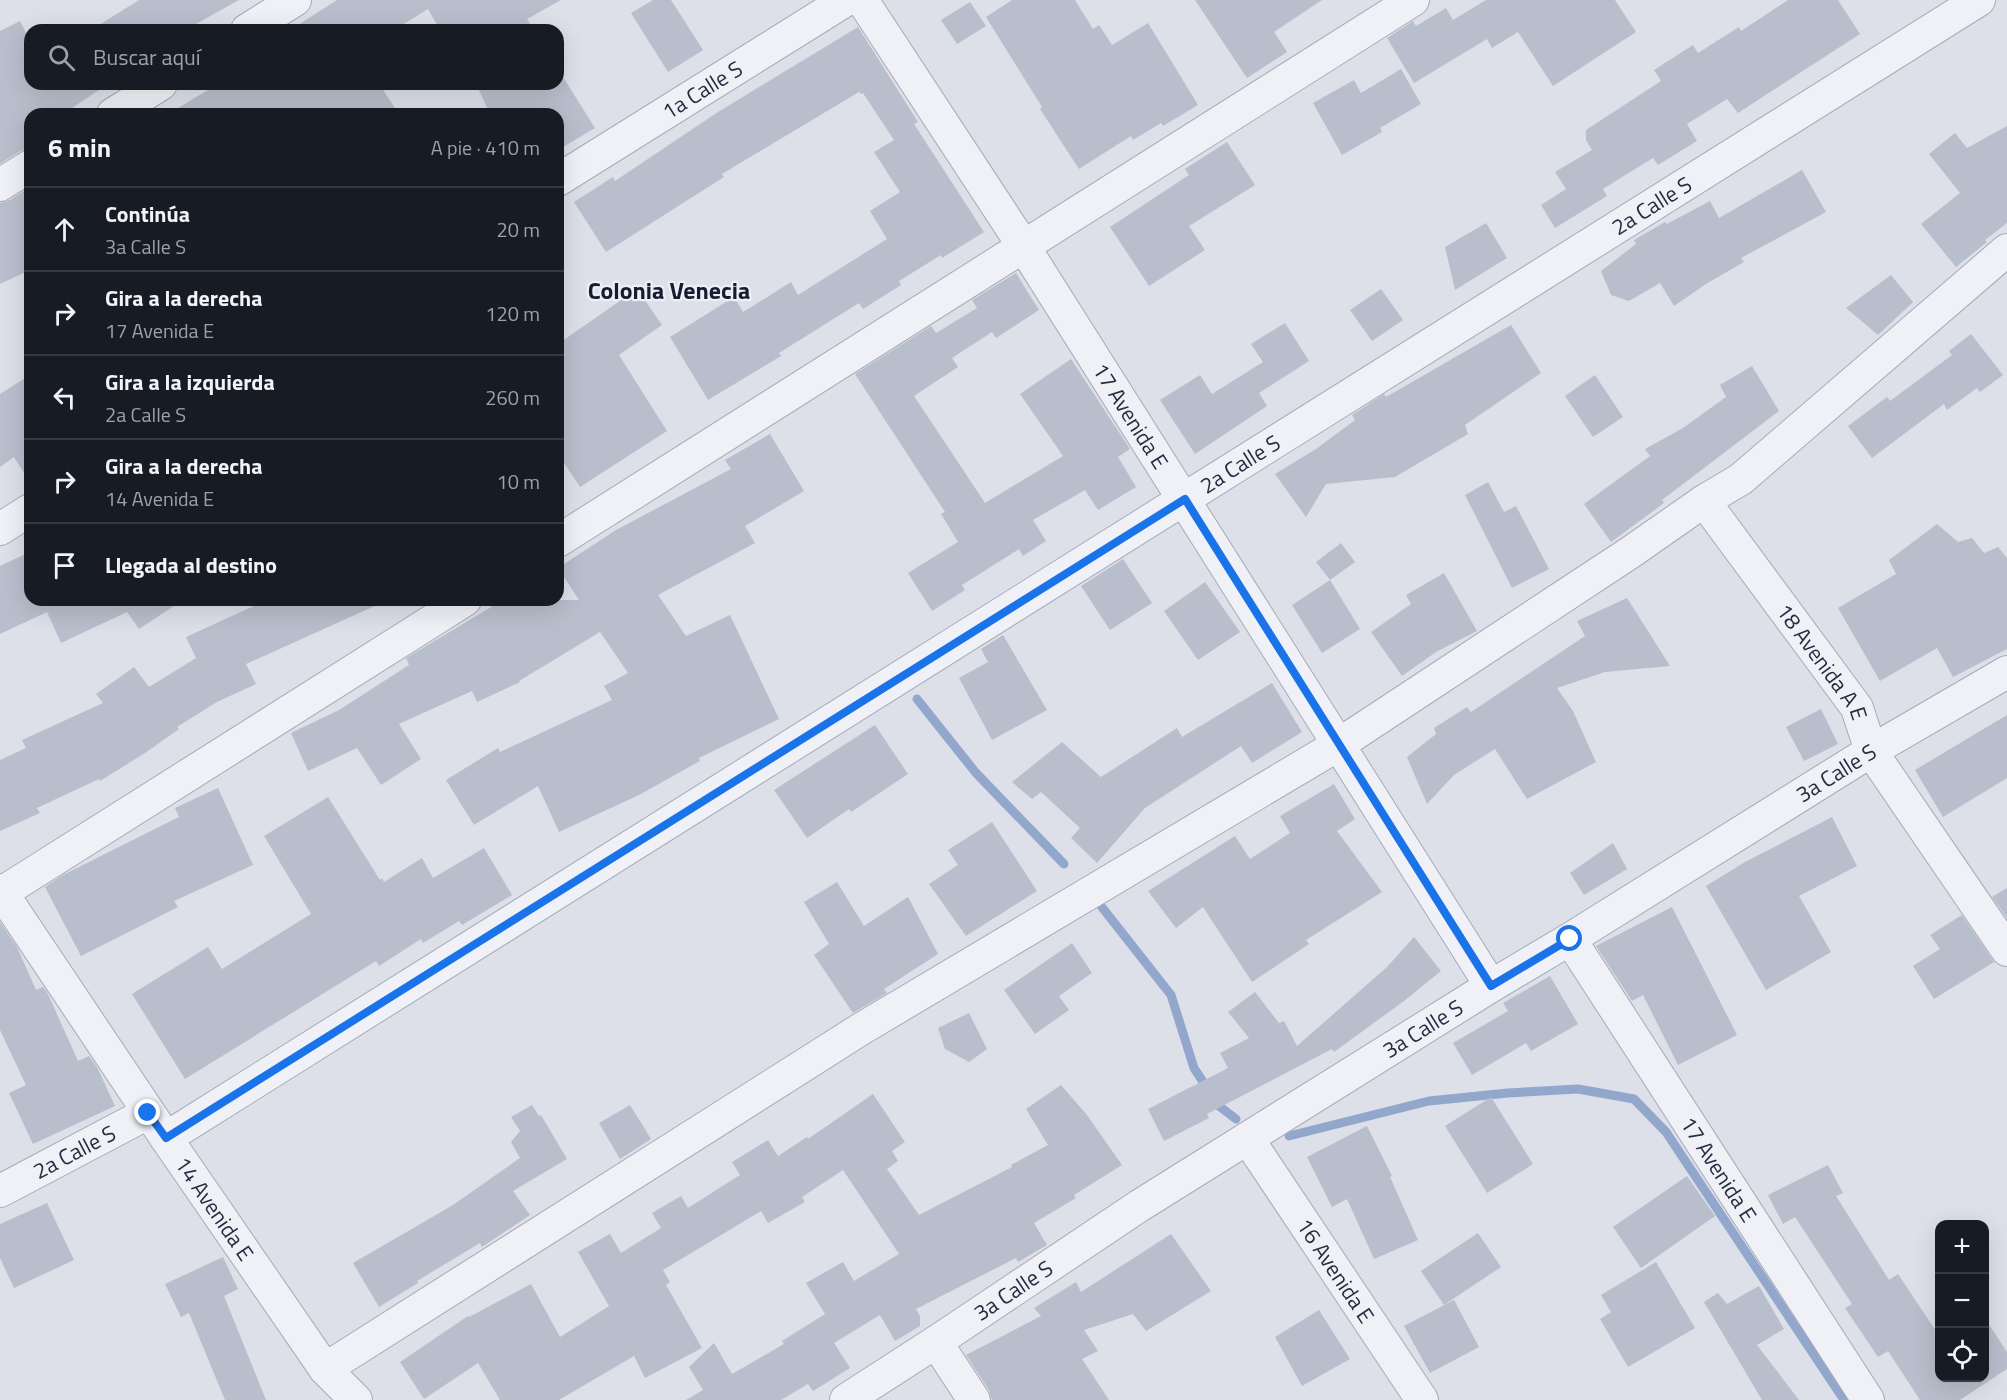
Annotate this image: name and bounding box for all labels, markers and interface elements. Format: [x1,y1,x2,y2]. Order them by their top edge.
search box [24,24,564,90]
text: Buscar aquí [93,40,201,74]
icon: search [45,41,78,74]
street label: 1a Calle S [655,52,749,128]
text: 6 min [48,128,111,167]
text: A pie · 410 m [431,132,540,163]
street label: 2a Calle S [1605,167,1698,244]
text: Continúa [105,197,190,231]
icon: ahead [48,213,81,246]
text: 20 m [496,214,540,245]
text: 3a Calle S [105,231,186,262]
district label: Colonia Venecia [588,272,750,308]
text: Gira a la derecha [105,281,262,315]
icon: right [48,297,81,330]
text: 120 m [485,298,540,329]
text: 17 Avenida E [105,315,214,346]
street label: 17 Avenida E [1084,356,1177,476]
text: Gira a la izquierda [105,365,275,399]
icon: left [48,381,81,414]
text: 260 m [485,382,540,413]
text: 2a Calle S [105,399,186,430]
street label: 2a Calle S [1193,426,1287,502]
text: Gira a la derecha [105,449,262,483]
icon: right [48,465,81,498]
text: 10 m [496,466,540,497]
text: 14 Avenida E [105,483,214,514]
text: Llegada al destino [105,548,277,582]
icon: arrive [48,549,81,582]
street label: 18 Avenida A E [1768,596,1877,724]
street label: 3a Calle S [1789,735,1883,811]
route start [1556,925,1582,951]
street label: 3a Calle S [1376,991,1470,1067]
route end [134,1099,160,1125]
street label: 17 Avenida E [1672,1109,1766,1229]
street label: 2a Calle S [27,1116,122,1188]
street label: 14 Avenida E [166,1149,263,1268]
street label: 16 Avenida E [1288,1211,1383,1330]
map controls [1935,1220,1989,1382]
button: + [1935,1220,1989,1274]
street label: 3a Calle S [967,1251,1060,1329]
button: − [1935,1274,1989,1328]
button: locate [1935,1328,1989,1382]

